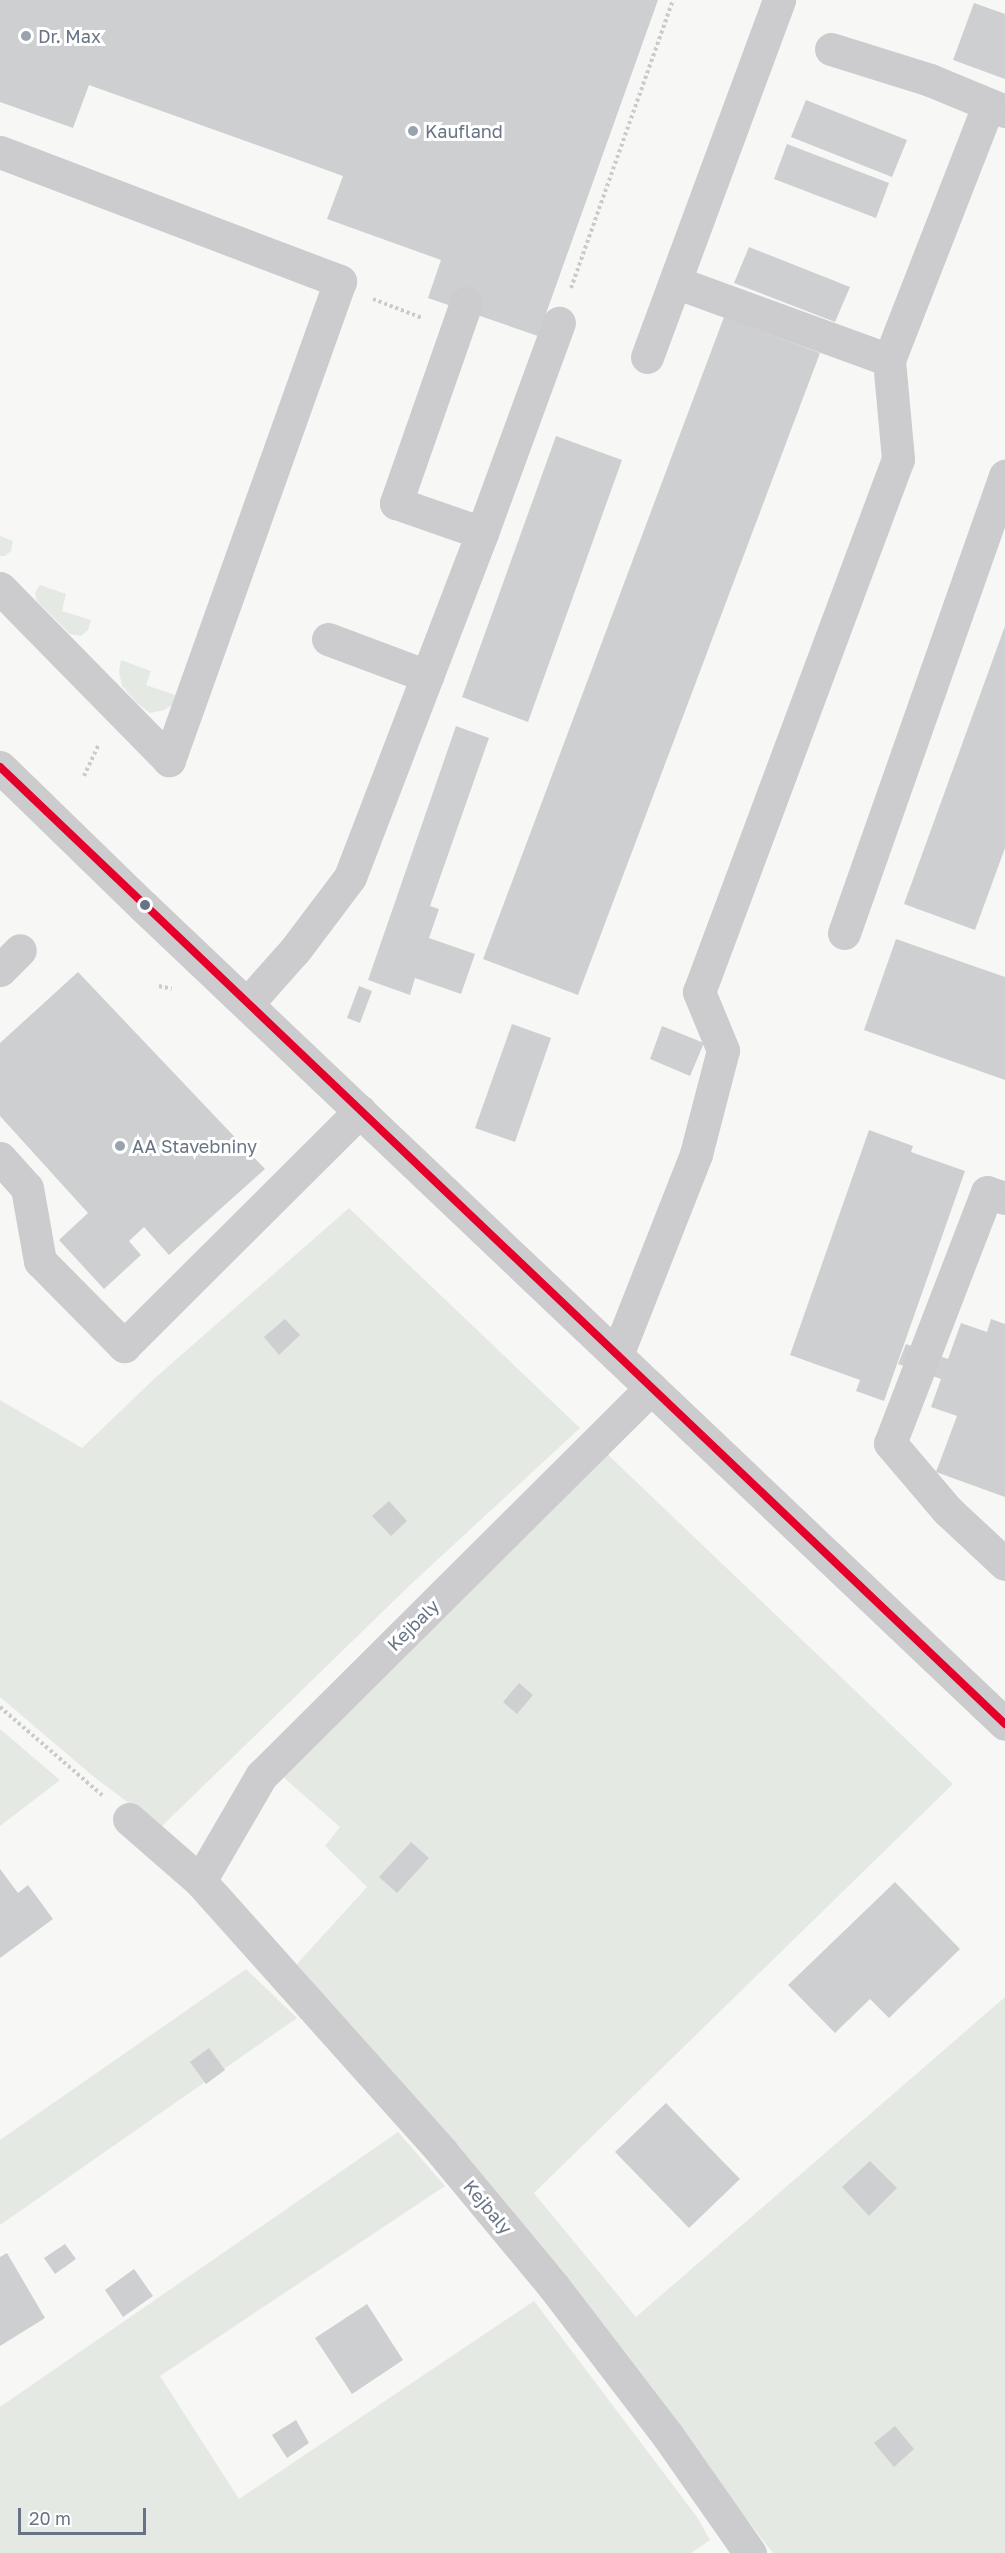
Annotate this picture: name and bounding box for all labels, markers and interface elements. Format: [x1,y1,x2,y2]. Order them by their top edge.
place label: Dr. Max [38,25,101,47]
marker: Dr. Max [19,29,33,43]
place label: Kaufland [425,120,503,142]
marker: Kaufland [406,124,420,138]
unlabelled marker [139,899,151,911]
place label: AA Stavebniny [132,1135,257,1157]
marker: AA Stavebniny [113,1139,127,1153]
street label: Kejbaly [383,1595,443,1655]
street label: Kejbaly [459,2176,517,2238]
scale bar [21,2496,148,2534]
text: 20 m [29,2507,71,2529]

